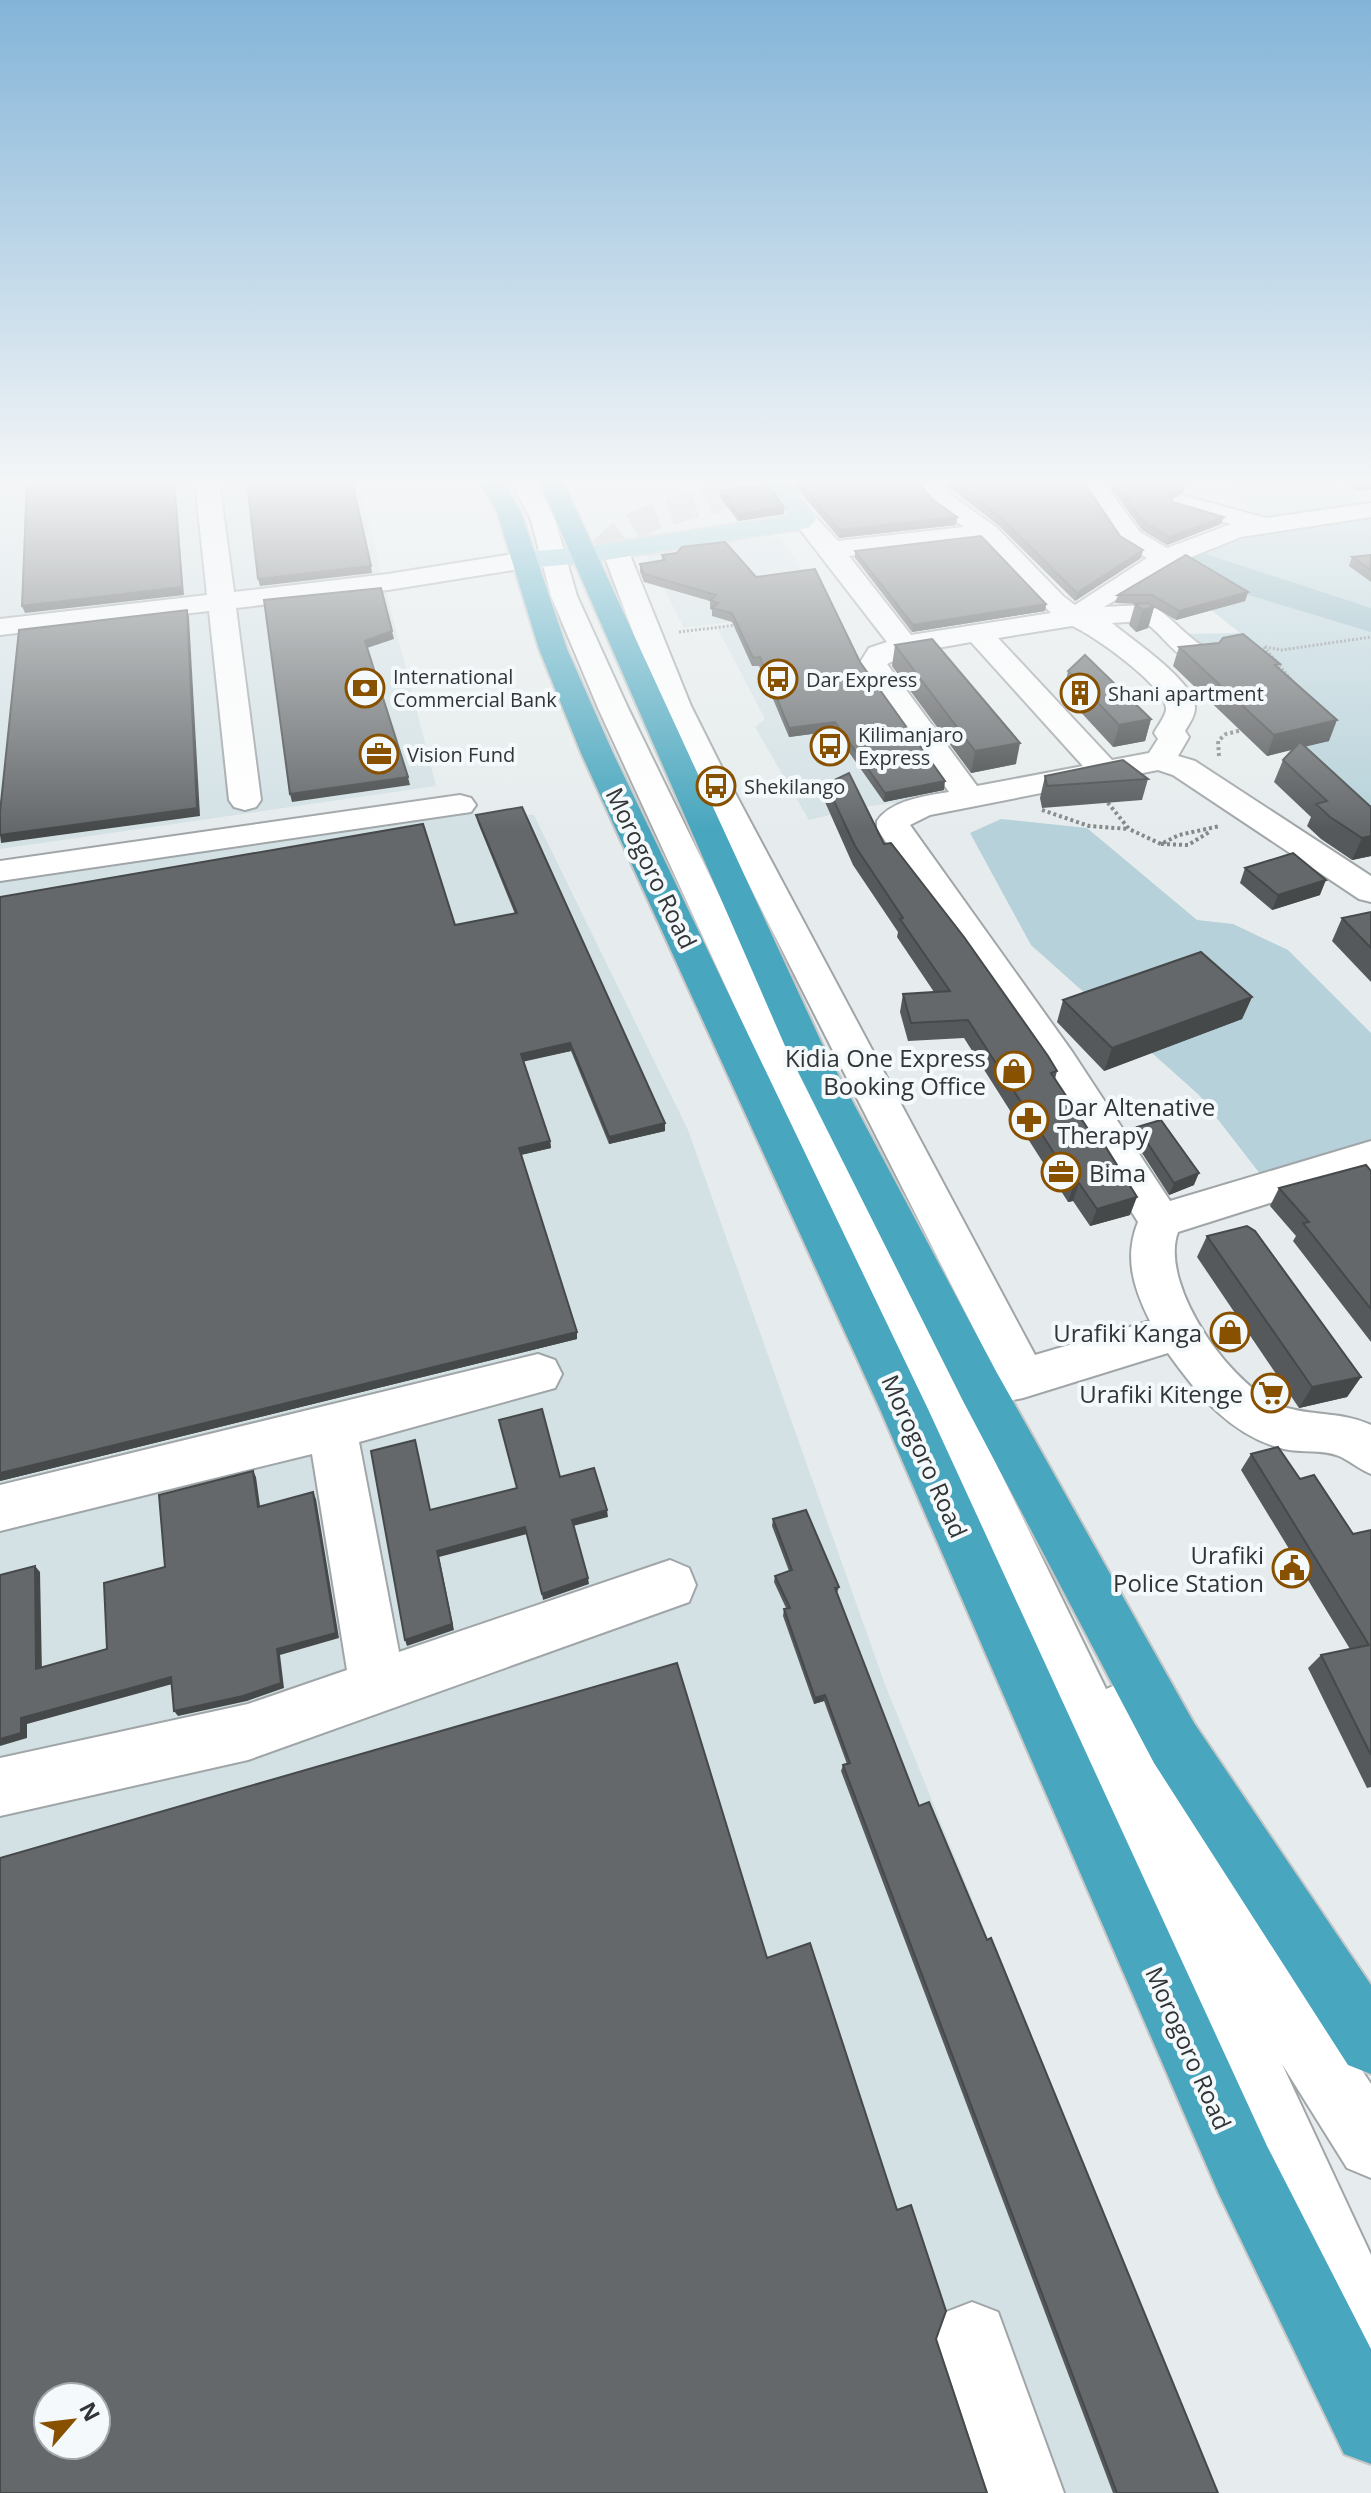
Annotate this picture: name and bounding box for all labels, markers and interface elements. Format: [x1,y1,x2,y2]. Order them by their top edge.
bus stop icon: Dar Express [757,658,799,700]
place label: International Commercial Bank [393,663,557,713]
place label: Dar Express [806,666,917,693]
bank icon: International Commercial Bank [344,667,386,709]
building icon: Shani apartment [1059,672,1101,714]
place label: Shani apartment [1108,680,1264,707]
place label: Kilimanjaro Express [858,721,964,771]
bus stop icon: Kilimanjaro Express [809,725,851,767]
office icon: Vision Fund [358,733,400,775]
place label: Vision Fund [407,741,515,768]
bus stop icon: Shekilango [695,765,737,807]
place label: Shekilango [744,773,845,800]
street label: Morogoro Road [599,782,705,954]
place label: Kidia One Express Booking Office [785,1041,986,1102]
shop icon: Kidia One Express Booking Office [993,1050,1035,1092]
place label: Dar Altenative Therapy [1057,1090,1215,1151]
pharmacy icon: Dar Altenative Therapy [1008,1099,1050,1141]
office icon: Bima [1040,1151,1082,1193]
place label: Bima [1089,1156,1146,1189]
shop icon: Urafiki Kanga [1209,1311,1251,1353]
place label: Urafiki Kanga [1053,1316,1202,1349]
street label: Morogoro Road [874,1369,976,1543]
supermarket icon: Urafiki Kitenge [1250,1372,1292,1414]
place label: Urafiki Kitenge [1079,1377,1243,1410]
place label: Urafiki Police Station [1113,1538,1264,1599]
public building icon: Urafiki Police Station [1271,1547,1313,1589]
street label: Morogoro Road [1138,1961,1240,2135]
north arrow [32,2381,112,2461]
text: N [73,2396,108,2426]

